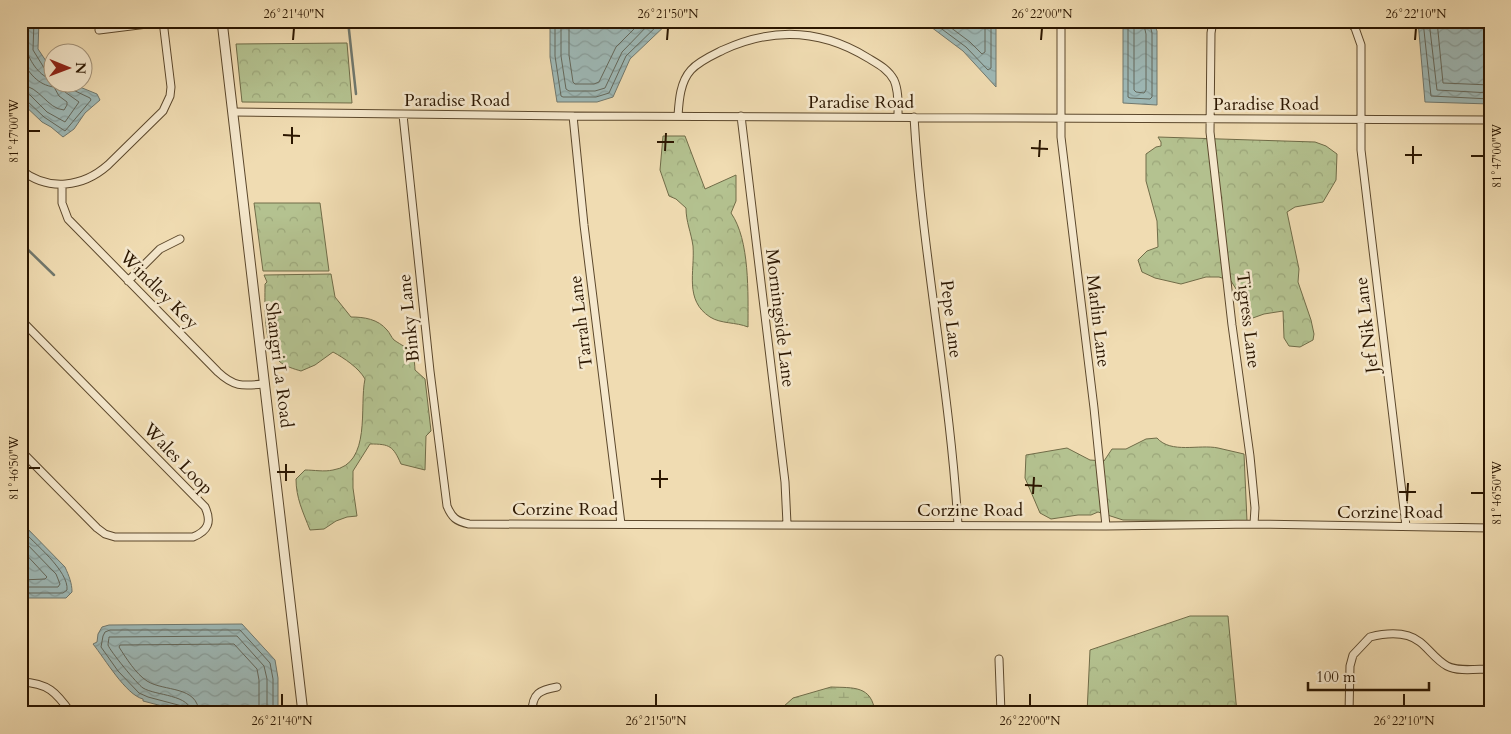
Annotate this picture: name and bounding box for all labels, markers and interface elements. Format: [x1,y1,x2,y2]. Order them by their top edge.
text: 26°21'40"N [264,6,325,22]
text: 26°21'50"N [638,6,699,22]
text: 26°22'00"N [1012,6,1073,22]
text: 26°22'10"N [1386,6,1447,22]
north arrow [42,42,92,92]
text: N [71,62,90,74]
street label: Paradise Road [404,88,510,113]
street label: Paradise Road [808,90,914,115]
street label: Paradise Road [1213,92,1319,117]
text: 81°47'00"W [6,98,22,163]
text: 81°47'00"W [1489,123,1505,188]
street label: Windley Key [113,244,205,336]
street label: Morningside Lane [759,247,801,389]
street label: Tigress Lane [1230,270,1266,370]
street label: Binky Lane [392,273,426,363]
street label: Marlin Lane [1080,273,1116,369]
street label: Tarrah Lane [563,274,599,370]
street label: Jef Nik Lane [1349,276,1386,377]
street label: Pepe Lane [934,279,968,359]
street label: Shangri La Road [259,301,299,430]
street label: Wales Loop [137,417,219,500]
text: 81°46'50"W [6,435,22,500]
text: 81°46'50"W [1489,460,1505,525]
street label: Corzine Road [512,497,618,522]
street label: Corzine Road [917,498,1023,523]
street label: Corzine Road [1337,500,1443,525]
scale bar [1308,659,1430,691]
text: 100 m [1316,667,1356,687]
text: 26°21'40"N [252,713,313,729]
text: 26°21'50"N [626,713,687,729]
text: 26°22'00"N [1000,713,1061,729]
text: 26°22'10"N [1374,713,1435,729]

